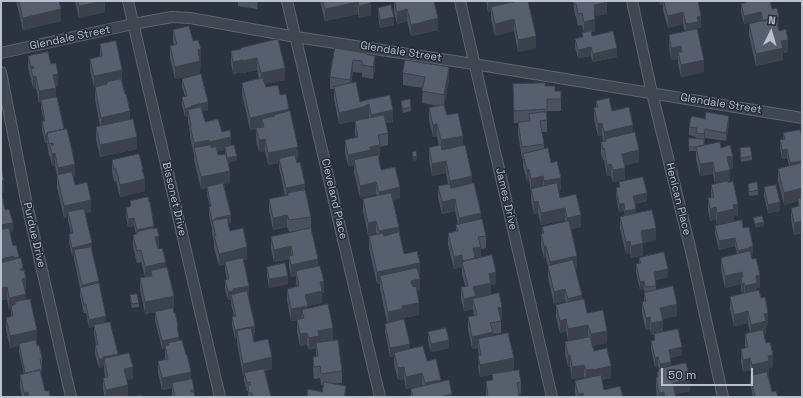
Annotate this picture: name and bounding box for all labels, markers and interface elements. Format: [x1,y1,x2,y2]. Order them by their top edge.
north arrow [751,12,791,52]
text: N [768,13,776,27]
street label: Glendale Street [28,23,112,53]
street label: Glendale Street [359,39,443,65]
street label: Glendale Street [679,91,763,117]
street label: Cleveland Place [318,157,350,241]
street label: Bissonet Drive [159,161,189,237]
street label: Henican Place [663,161,693,237]
street label: James Drive [492,167,520,231]
street label: Purdue Drive [20,201,48,269]
scale bar [663,360,755,386]
text: 50 m [668,367,696,383]

